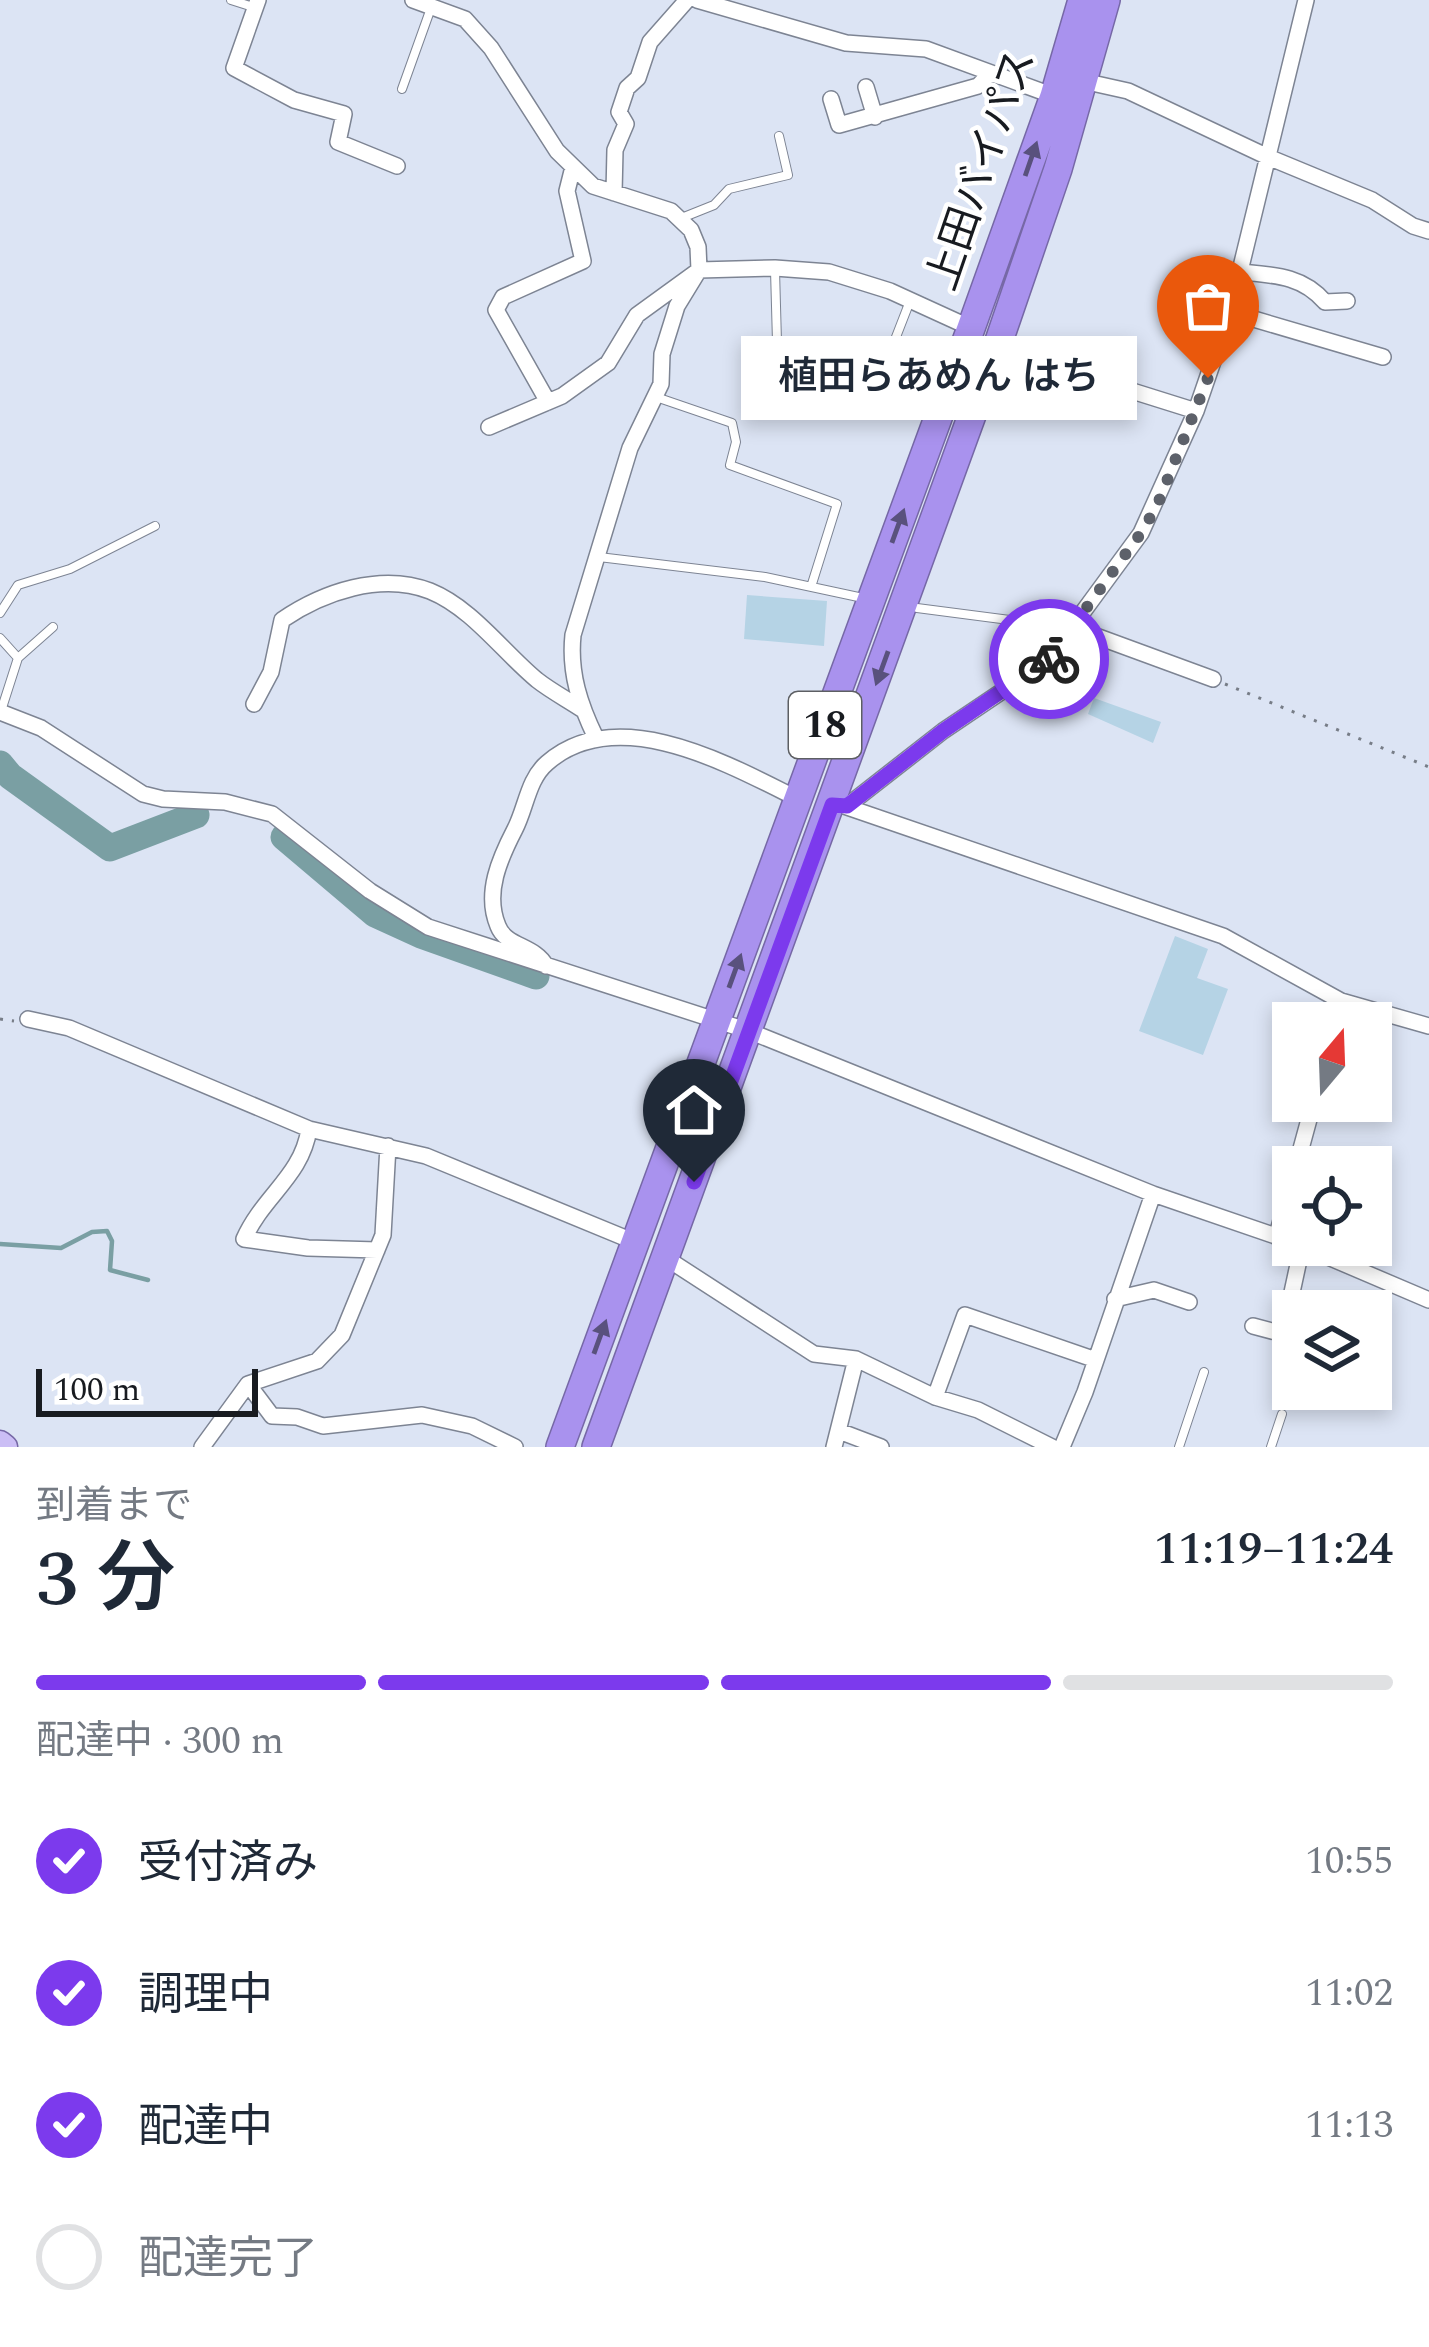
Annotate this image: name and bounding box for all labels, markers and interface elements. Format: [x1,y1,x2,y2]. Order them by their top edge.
street label: 上田バイパス [911,41,1053,299]
one-way arrow [1023,141,1041,177]
pin [1157,255,1259,378]
icon: bag [1175,273,1241,339]
callout: 植田らあめん はち [740,336,1136,420]
text: 植田らあめん はち [778,348,1100,407]
one-way arrow [890,508,909,544]
courier [989,599,1109,719]
icon: bike [1016,626,1082,692]
one-way arrow [872,650,890,686]
road number: 18 [789,692,861,758]
one-way arrow [727,953,746,989]
north arrow [1272,1002,1392,1122]
map controls [1272,1002,1392,1410]
pin [643,1059,745,1182]
icon: home [661,1077,727,1143]
button: locate [1272,1146,1392,1266]
button: layers [1272,1290,1392,1410]
one-way arrow [592,1319,611,1355]
scale bar [36,1363,258,1416]
text: 100 m [54,1365,140,1415]
text: 到着まで [36,1477,192,1536]
text: 11:19–11:24 [1154,1515,1393,1584]
text: 3 分 [36,1521,175,1640]
text: 配達中 · 300 m [36,1712,284,1771]
icon: check [36,1828,102,1894]
text: 受付済み [138,1829,318,1898]
text: 10:55 [1305,1832,1393,1891]
icon: check [36,1960,102,2026]
text: 調理中 [138,1961,273,2030]
text: 11:02 [1305,1964,1393,2023]
icon: check [36,2092,102,2158]
text: 配達中 [138,2093,273,2162]
text: 11:13 [1305,2096,1393,2155]
text: 配達完了 [138,2225,318,2294]

